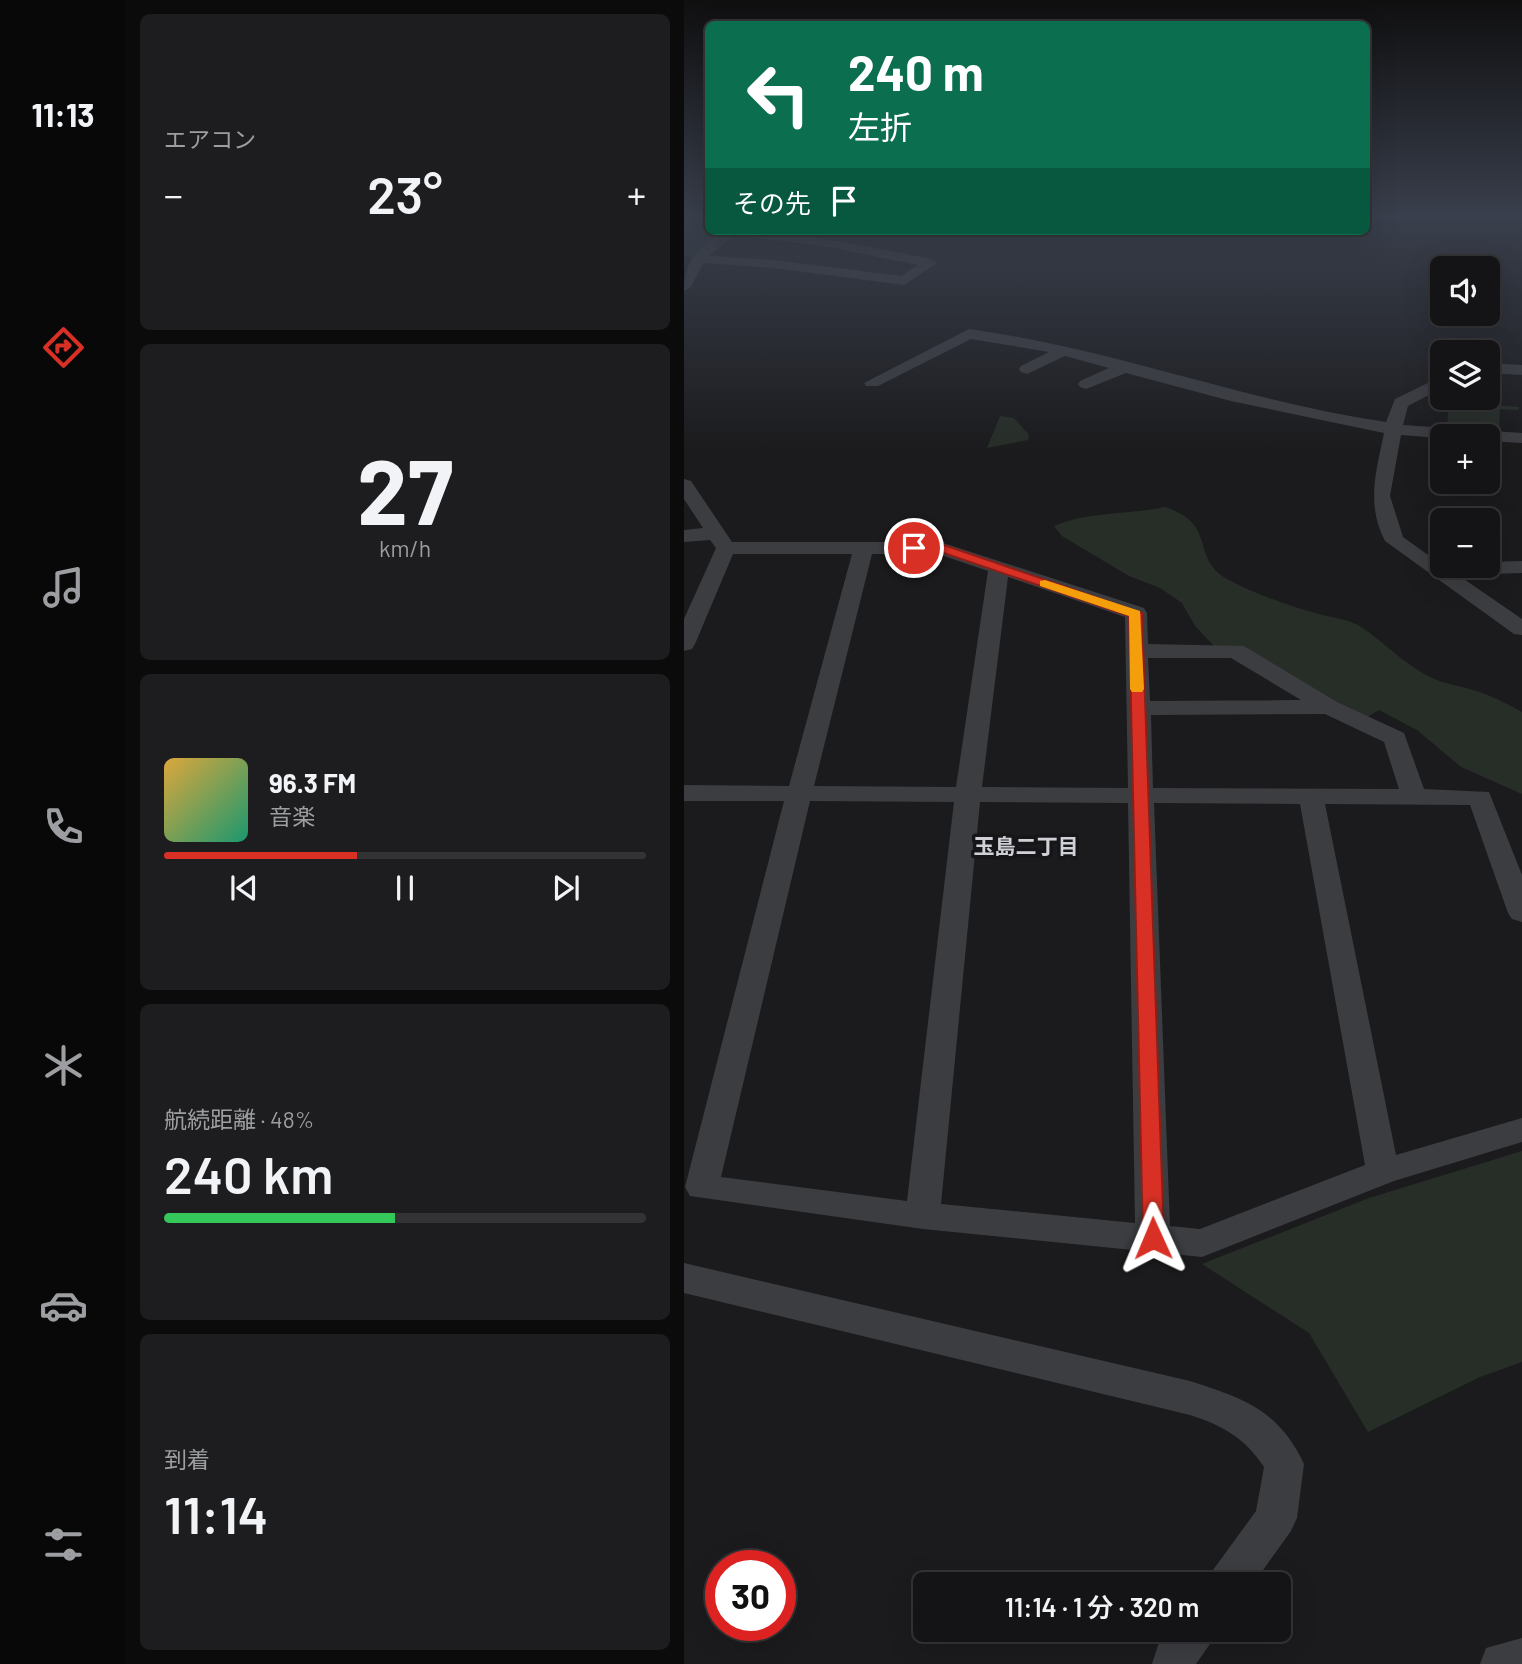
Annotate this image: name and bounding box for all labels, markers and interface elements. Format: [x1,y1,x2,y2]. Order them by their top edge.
text: 240 m [848,42,984,101]
icon: left [733,49,824,140]
text: 11:13 [31,95,95,133]
text: 左折 [848,107,912,145]
text: エアコン [164,125,256,153]
text: 23° [367,162,443,224]
text: − [164,171,183,217]
text: + [627,171,646,217]
icon: arrive [825,182,863,220]
text: その先 [733,187,811,218]
map controls [1430,256,1500,578]
button: sound [1430,256,1500,326]
icon: directions [39,323,88,372]
button: layers [1430,340,1500,410]
button: + [1430,424,1500,494]
text: 27 [357,434,453,543]
button: − [1430,508,1500,578]
pin [884,518,944,578]
icon: arrive [895,529,933,567]
text: km/h [379,534,431,562]
icon: music [39,563,88,612]
text: 96.3 FM [269,767,356,798]
icon: phone [39,802,88,851]
text: 音楽 [269,802,315,830]
district label: 玉島二丁目 [974,833,1079,858]
icon: previous [225,869,263,907]
icon: pause [386,869,424,907]
icon: next [547,869,585,907]
icon: climate [39,1041,88,1090]
text: 航続距離 · 48% [164,1105,314,1133]
text: 240 km [164,1142,333,1204]
position arrow [1116,1201,1190,1275]
icon: car [39,1281,88,1330]
text: 到着 [164,1445,210,1473]
text: 11:14 [164,1482,268,1544]
icon: filters [39,1520,88,1569]
speed limit sign: 30 [705,1550,796,1641]
text: 11:14 · 1 分 · 320 m [1005,1591,1199,1622]

